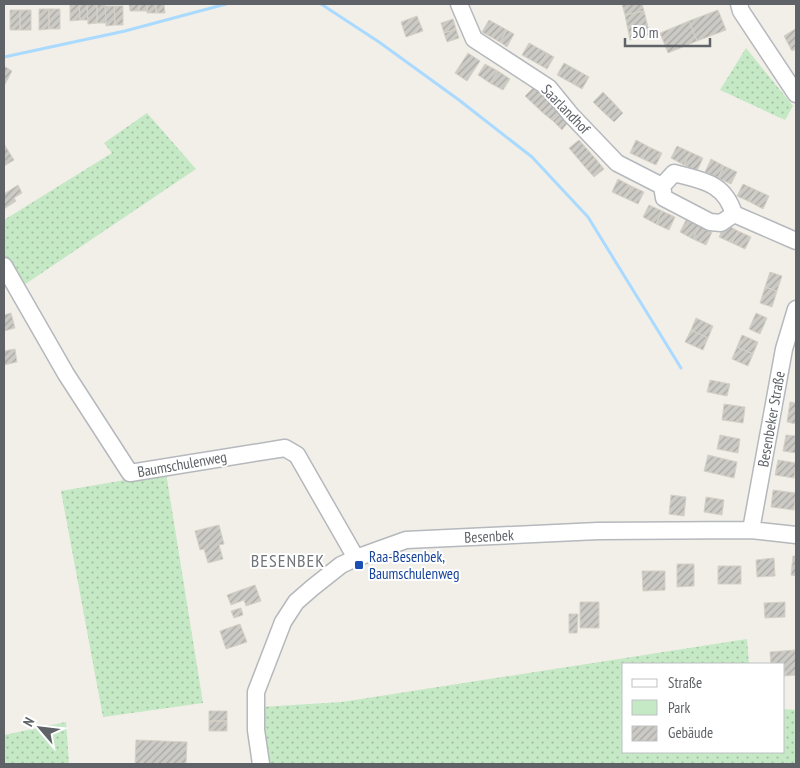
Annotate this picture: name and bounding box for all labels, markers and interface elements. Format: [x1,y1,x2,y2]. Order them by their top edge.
scale bar [625,15,710,47]
text: 50 m [632,23,658,42]
street label: Saarlandhof [538,80,595,139]
street label: Besenbeker Straße [753,370,789,468]
street label: Baumschulenweg [136,447,228,481]
street label: Besenbek [464,525,514,547]
place label: Raa-Besenbek, Baumschulenweg [369,547,459,583]
district label: BESENBEK [251,549,325,572]
marker: Raa-Besenbek, Baumschulenweg [353,559,365,571]
legend [622,663,785,753]
text: Straße [668,673,702,692]
text: Park [668,698,690,717]
north arrow [15,703,65,753]
text: N [19,714,38,729]
text: Gebäude [668,723,713,742]

